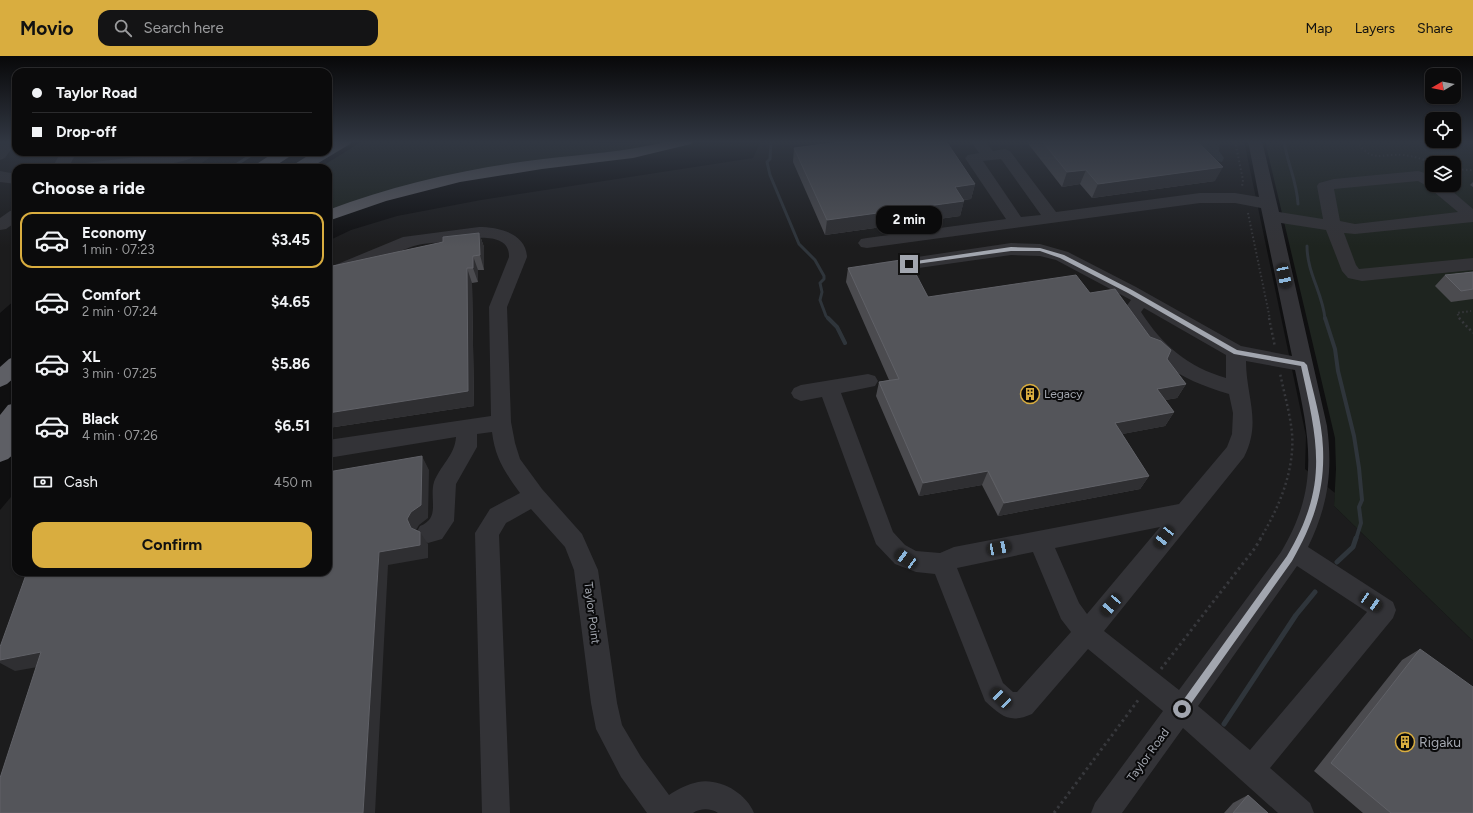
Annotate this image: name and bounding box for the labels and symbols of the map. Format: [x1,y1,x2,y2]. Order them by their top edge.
north arrow [1425,68,1461,104]
callout: 2 min [876,206,942,234]
route end [900,255,918,273]
car [1276,263,1292,289]
building icon: Legacy [1019,383,1041,405]
place label: Legacy [1044,387,1083,401]
car [1152,524,1176,550]
car [986,540,1012,556]
car [893,547,919,571]
street label: Taylor Point [581,581,603,645]
car [1358,590,1384,614]
car [1099,592,1123,618]
car [988,685,1014,711]
route start [1173,700,1191,718]
street label: Taylor Road [1124,726,1172,784]
building icon: Rigaku [1394,731,1416,753]
place label: Rigaku [1419,734,1461,751]

